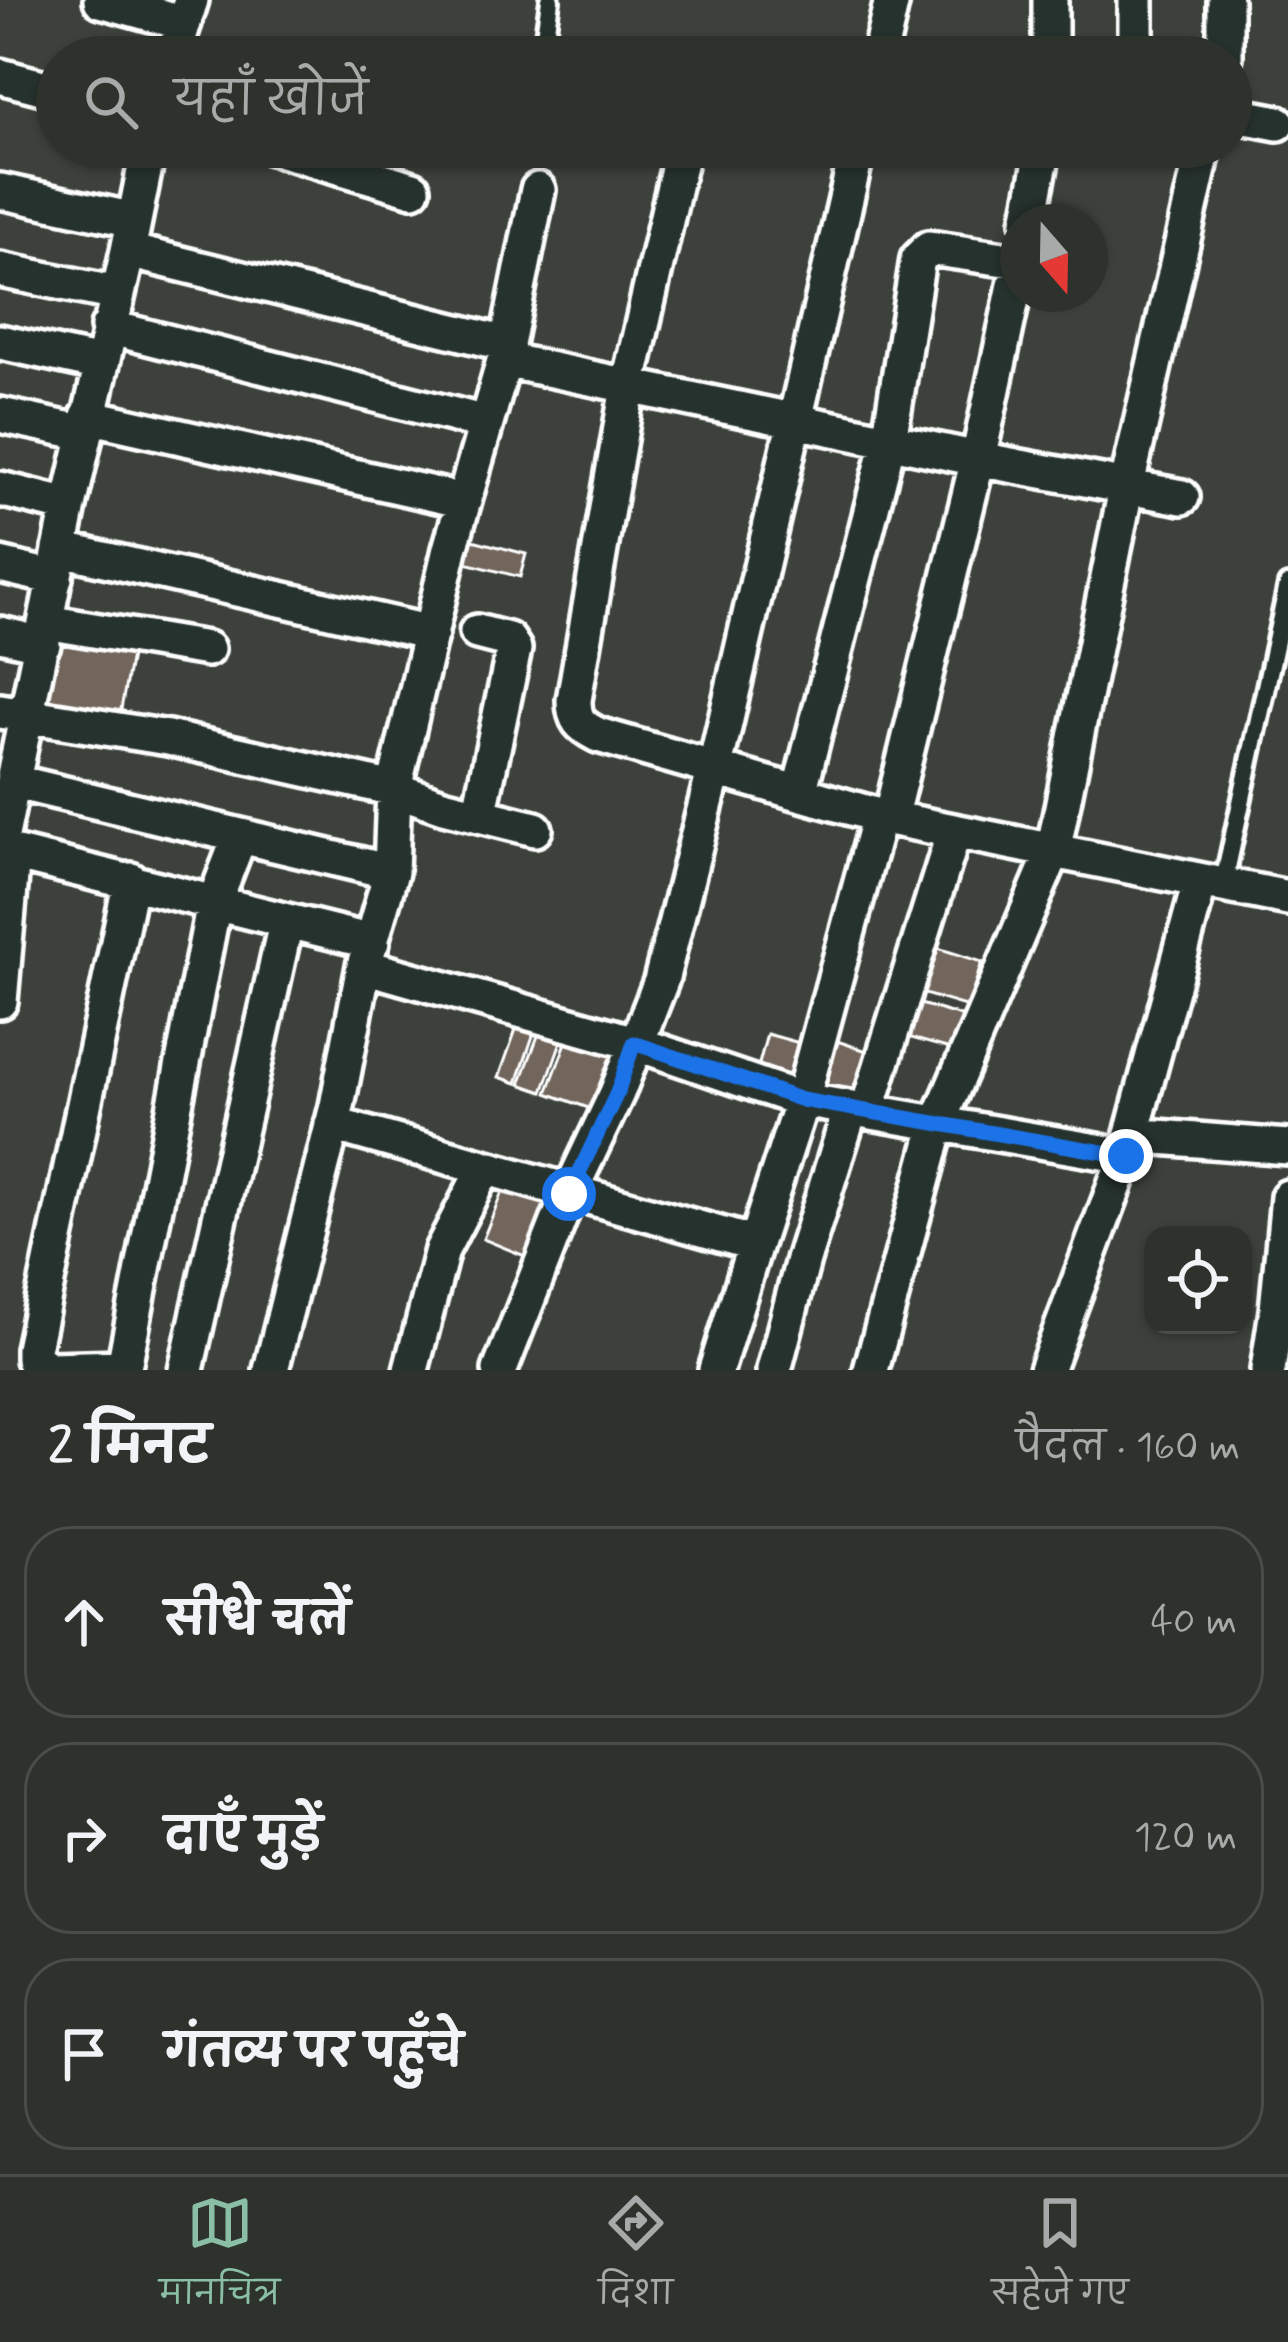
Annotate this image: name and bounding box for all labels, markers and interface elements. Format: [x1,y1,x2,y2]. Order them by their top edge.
search box [36,36,1252,168]
icon: search [78,69,144,135]
text: यहाँ खोजें [174,72,368,131]
north arrow [1000,204,1108,312]
route end [1099,1129,1153,1183]
route start [542,1167,596,1221]
map controls [1144,1226,1252,1334]
button: locate [1144,1226,1252,1334]
text: 2 मिनट [48,1415,211,1481]
text: पैदल · 160 m [1016,1423,1240,1474]
icon: ahead [51,1589,117,1655]
text: सीधे चलें [165,1592,350,1651]
text: 40 m [1150,1597,1237,1648]
icon: right [51,1805,117,1871]
text: दाएँ मुड़ें [165,1808,322,1867]
text: 120 m [1134,1813,1237,1864]
icon: arrive [51,2021,117,2087]
text: गंतव्य पर पहुँचे [165,2024,463,2083]
tab: मानचित्र [159,2190,280,2329]
tab: दिशा [598,2190,673,2329]
tab: सहेजे गए [991,2190,1129,2329]

